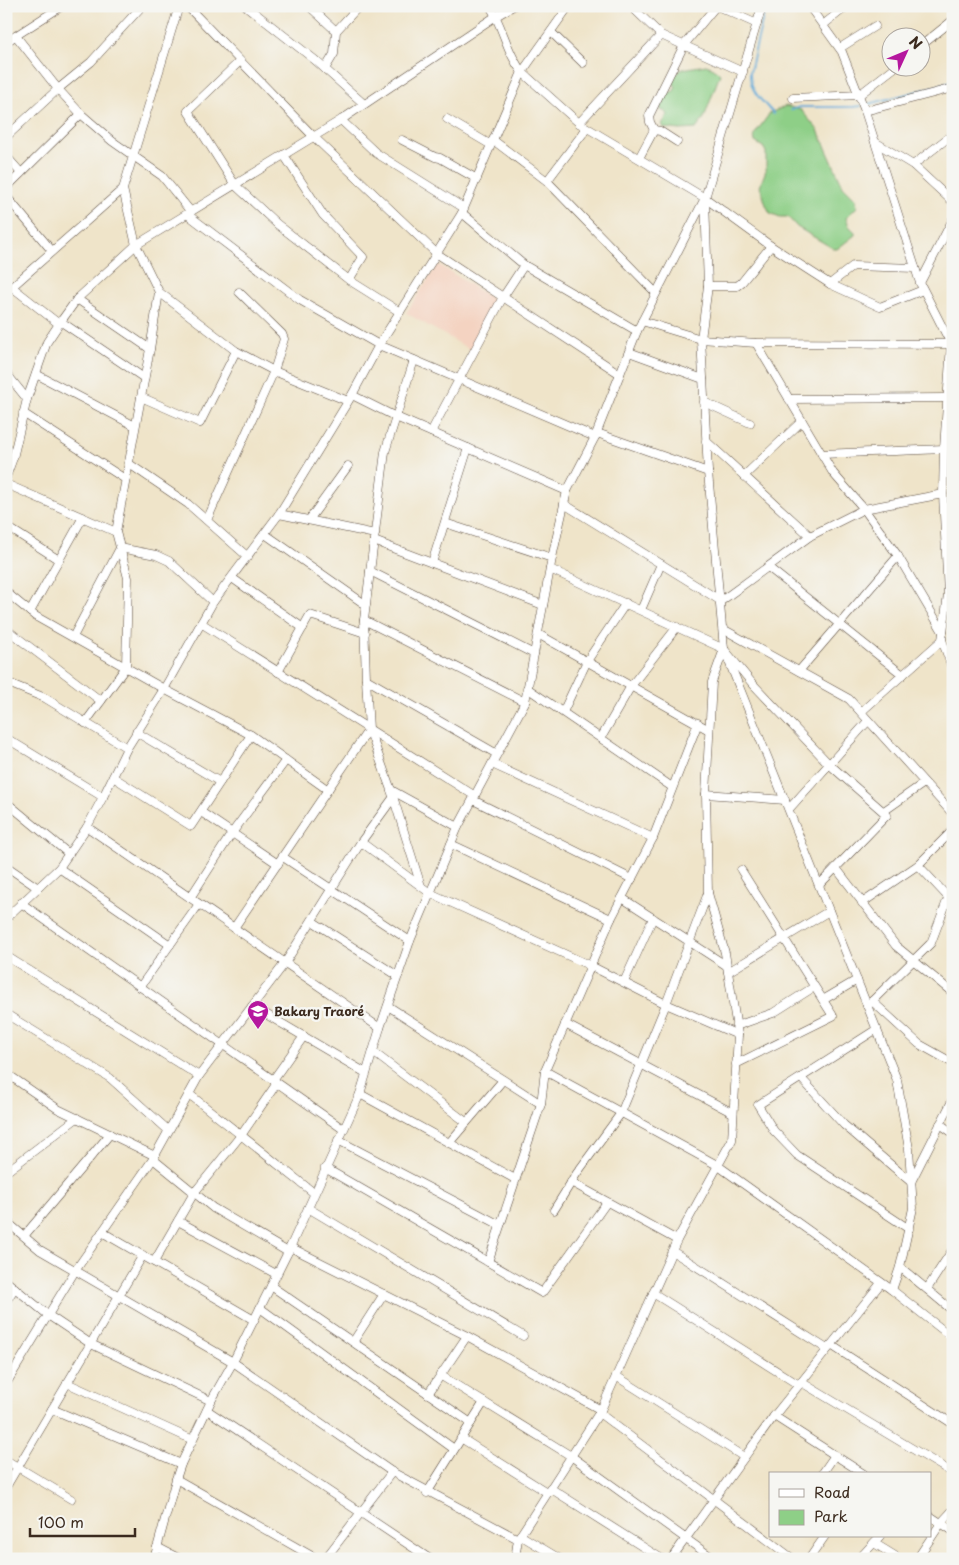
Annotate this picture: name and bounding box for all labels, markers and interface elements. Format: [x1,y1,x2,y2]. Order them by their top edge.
north arrow [882,28,932,78]
text: N [904,31,927,54]
school or university icon: Bakary Traoré [246,999,270,1030]
place label: Bakary Traoré [274,1002,364,1020]
legend [769,1472,932,1538]
text: Road [814,1480,850,1503]
text: Park [814,1504,848,1527]
scale bar [30,1505,135,1537]
text: 100 m [38,1510,84,1533]

